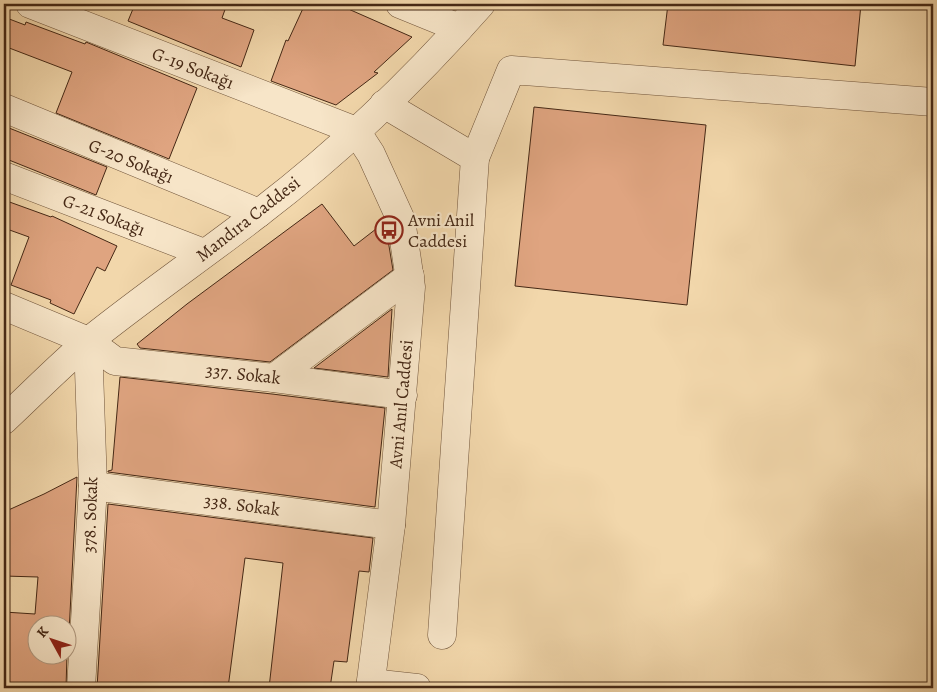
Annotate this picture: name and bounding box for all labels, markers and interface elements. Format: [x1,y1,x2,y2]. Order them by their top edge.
street label: G-19 Sokağı [149,41,237,95]
street label: G-20 Sokağı [85,133,177,189]
street label: Mandıra Caddesi [191,171,305,267]
street label: G-21 Sokağı [59,188,149,242]
place label: Avni Anil Caddesi [407,208,475,253]
bus stop icon: Avni Anil Caddesi [374,215,404,245]
street label: Avni Anıl Caddesi [383,339,419,470]
street label: 337. Sokak [204,358,282,390]
street label: 378. Sokak [77,476,103,554]
street label: 338. Sokak [203,488,281,522]
north arrow [28,614,78,664]
text: K [32,622,53,642]

